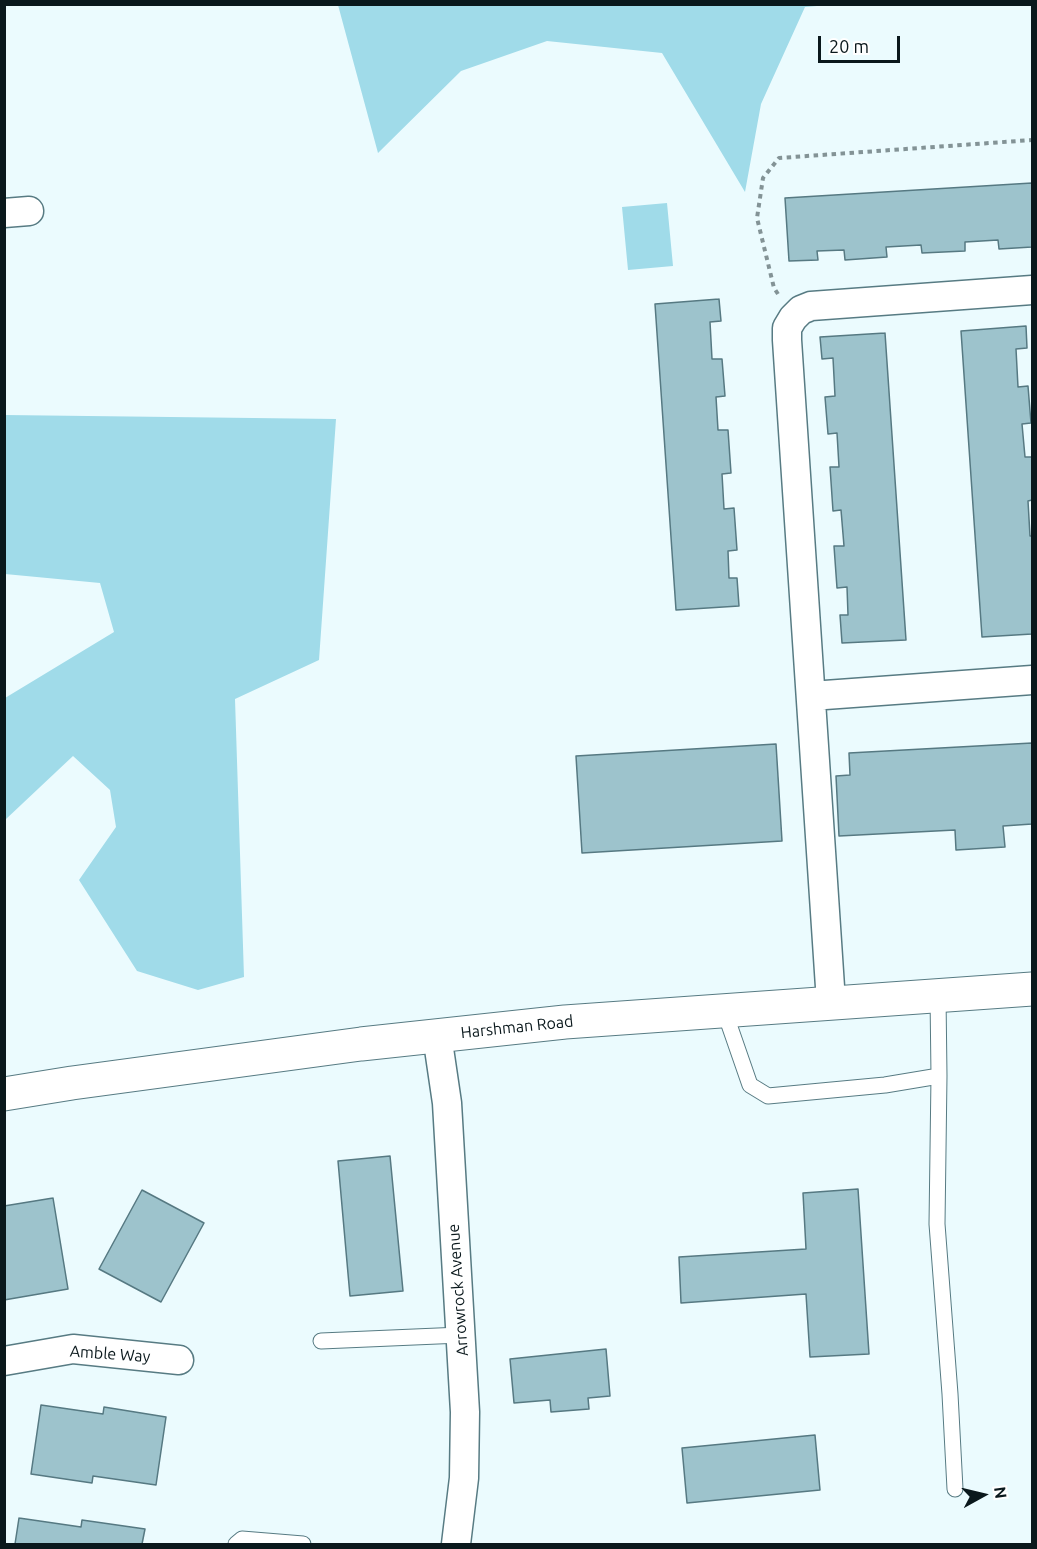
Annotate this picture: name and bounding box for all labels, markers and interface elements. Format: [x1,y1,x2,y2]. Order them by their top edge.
scale bar [821,24,904,62]
text: 20 m [829,36,869,56]
street label: Harshman Road [460,1012,574,1042]
street label: Arrowrock Avenue [444,1223,472,1357]
street label: Amble Way [69,1342,151,1366]
north arrow [953,1465,1013,1525]
text: N [991,1485,1011,1500]

